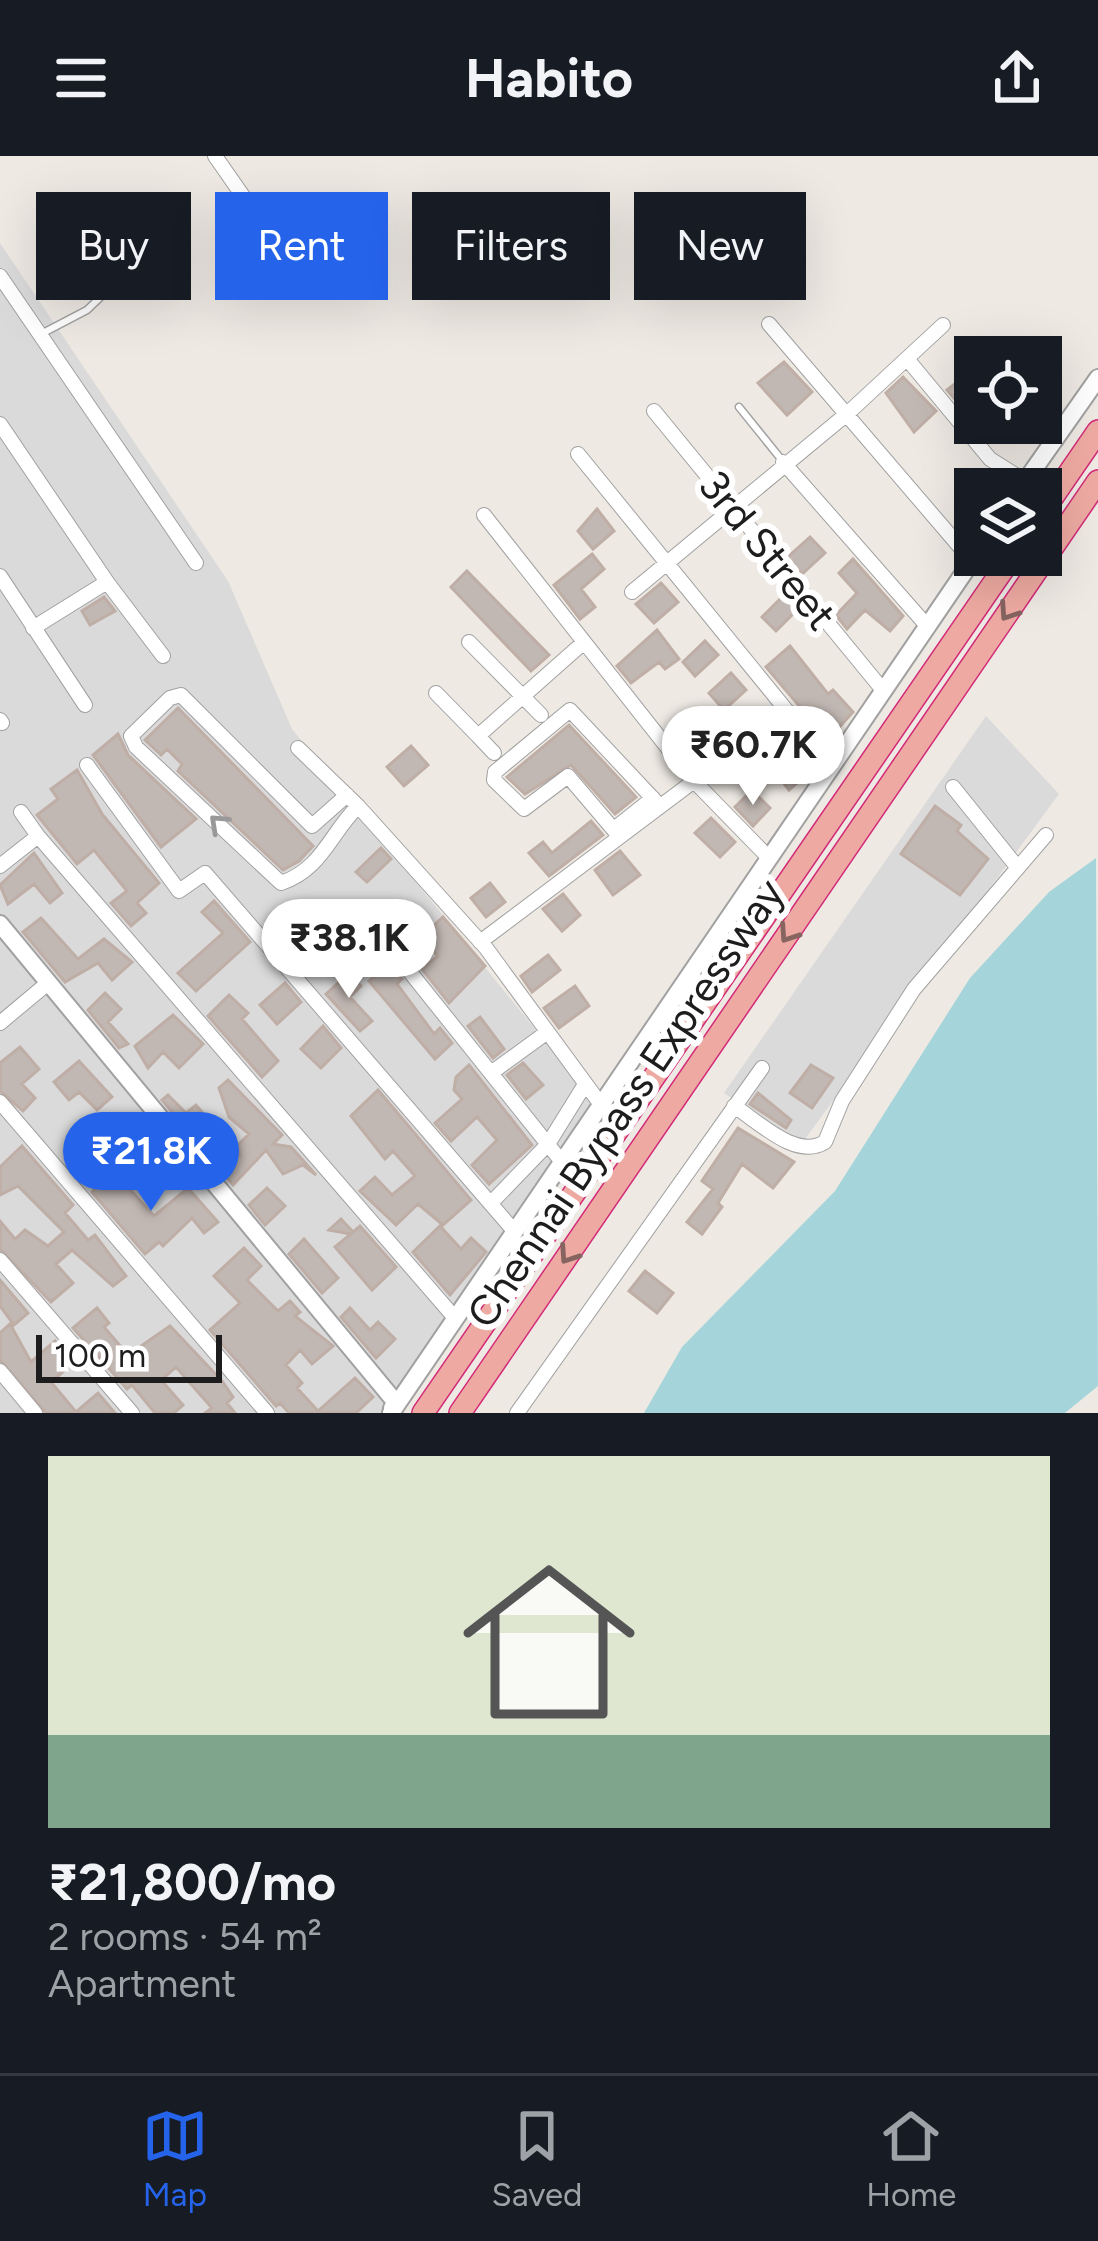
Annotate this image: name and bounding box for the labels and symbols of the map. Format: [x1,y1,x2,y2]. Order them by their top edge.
street label: 3rd Street [688,461,847,640]
one-way arrow [1000,598,1022,620]
pin: ₹60.7K [655,706,851,808]
one-way arrow [210,816,231,837]
street label: Chennai Bypass Expressway [456,869,795,1337]
pin: ₹38.1K [251,899,447,1001]
one-way arrow [780,920,802,942]
pin: ₹21.8K [53,1112,249,1214]
one-way arrow [560,1242,582,1264]
scale bar [36,1329,222,1382]

